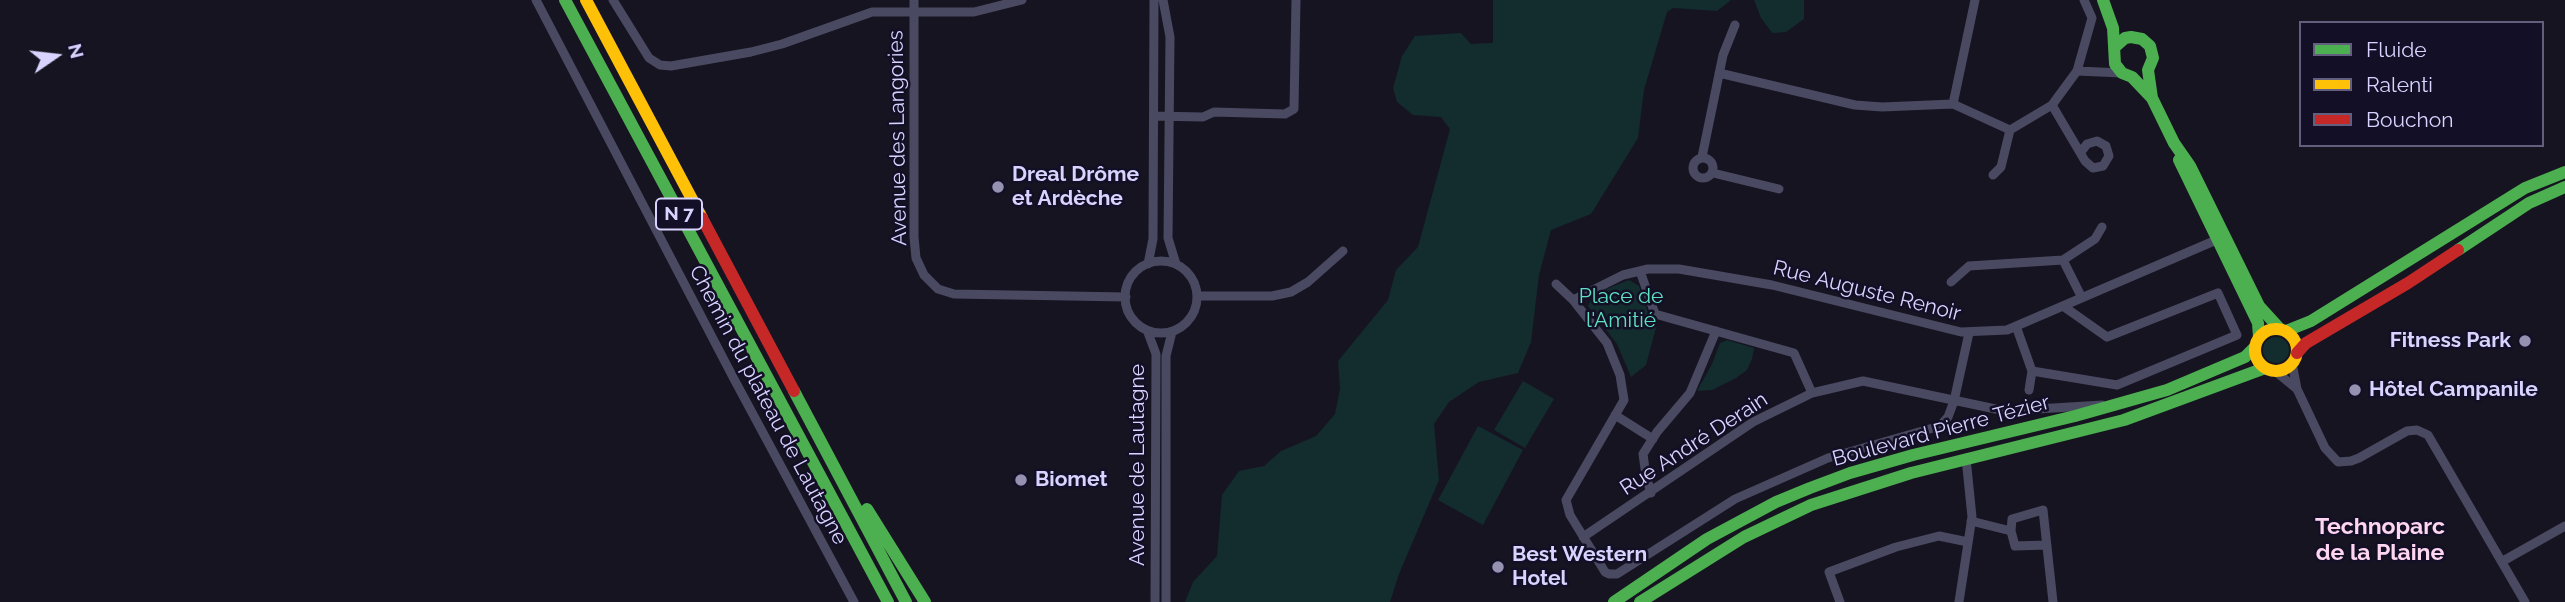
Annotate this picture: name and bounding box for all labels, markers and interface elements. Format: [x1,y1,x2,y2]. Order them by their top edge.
north arrow [21,21,91,91]
legend [2299,21,2544,147]
street label: Avenue des Langories [884,30,912,246]
text: Fluide [2366,37,2427,62]
text: N [64,41,89,61]
text: Ralenti [2366,72,2433,97]
text: Bouchon [2366,107,2453,132]
place label: Dreal Drôme et Ardèche [1012,162,1139,212]
marker: Dreal Drôme et Ardèche [990,179,1006,195]
road number: N 7 [656,198,702,230]
street label: Rue Auguste Renoir [1770,255,1964,327]
street label: Chemin du plateau de Lautagne [683,261,853,549]
park label: Place de l'Amitié [1579,284,1663,334]
place label: Fitness Park [2390,328,2511,354]
marker: Fitness Park [2517,333,2533,349]
street label: Avenue de Lautagne [1125,364,1151,566]
place label: Hôtel Campanile [2369,377,2538,403]
marker: Hôtel Campanile [2347,382,2363,398]
street label: Rue André Derain [1615,387,1773,501]
street label: Boulevard Pierre Tézier [1830,390,2052,472]
place label: Biomet [1035,467,1107,493]
marker: Biomet [1013,472,1029,488]
district label: Technoparc de la Plaine [2315,513,2445,567]
place label: Best Western Hotel [1512,542,1647,592]
marker: Best Western Hotel [1490,559,1506,575]

